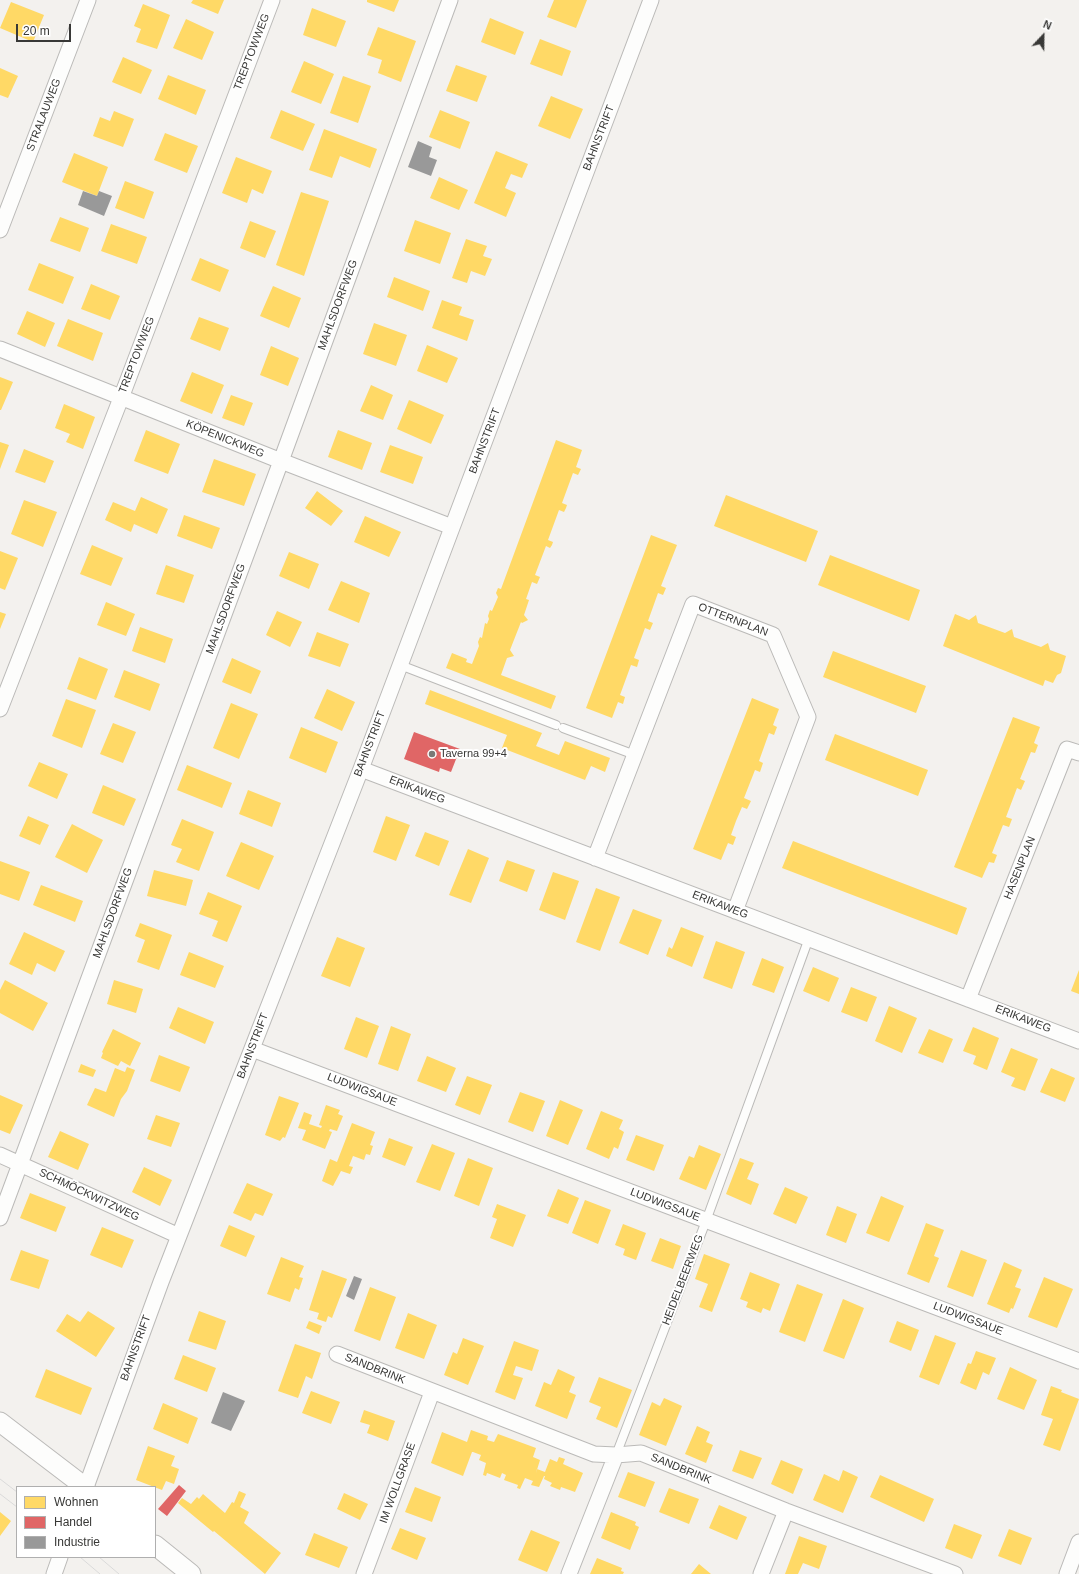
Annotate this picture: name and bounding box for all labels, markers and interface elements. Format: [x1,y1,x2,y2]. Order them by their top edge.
street label: TREPTOWWEG [231,12,273,92]
scale bar [18,16,73,42]
north arrow [1023,16,1063,56]
text: N [1042,18,1053,32]
text: 20 m [23,24,50,38]
street label: STRALAUWEG [24,77,64,153]
street label: BAHNSTRIFT [580,103,618,173]
street label: MAHLSDORFWEG [315,258,361,352]
street label: TREPTOWWEG [116,315,158,395]
street label: BAHNSTRIFT [466,406,504,476]
street label: KÖPENICKWEG [184,417,266,461]
street label: MAHLSDORFWEG [203,562,249,656]
street label: OTTERNPLAN [696,601,770,639]
street label: BAHNSTRIFT [351,709,389,779]
place label: Taverna 99+4 [440,747,507,761]
marker: Taverna 99+4 [427,749,437,759]
street label: ERIKAWEG [387,773,447,807]
street label: HASENPLAN [1001,835,1039,901]
street label: MAHLSDORFWEG [90,866,136,960]
street label: ERIKAWEG [690,888,750,922]
street label: ERIKAWEG [993,1002,1053,1036]
street label: BAHNSTRIFT [234,1011,272,1081]
street label: LUDWIGSAUE [325,1071,399,1109]
street label: SCHMÖCKWITZWEG [37,1166,141,1224]
street label: LUDWIGSAUE [628,1186,702,1224]
street label: HEIDELBEERWEG [660,1233,706,1327]
street label: LUDWIGSAUE [931,1300,1005,1338]
street label: BAHNSTRIFT [118,1313,154,1383]
street label: SANDBRINK [343,1351,407,1387]
street label: IM WOLLGRASE [377,1441,419,1525]
street label: SANDBRINK [649,1451,713,1487]
legend [16,1486,156,1558]
text: Wohnen [54,1495,98,1509]
text: Handel [54,1515,92,1529]
text: Industrie [54,1535,100,1549]

